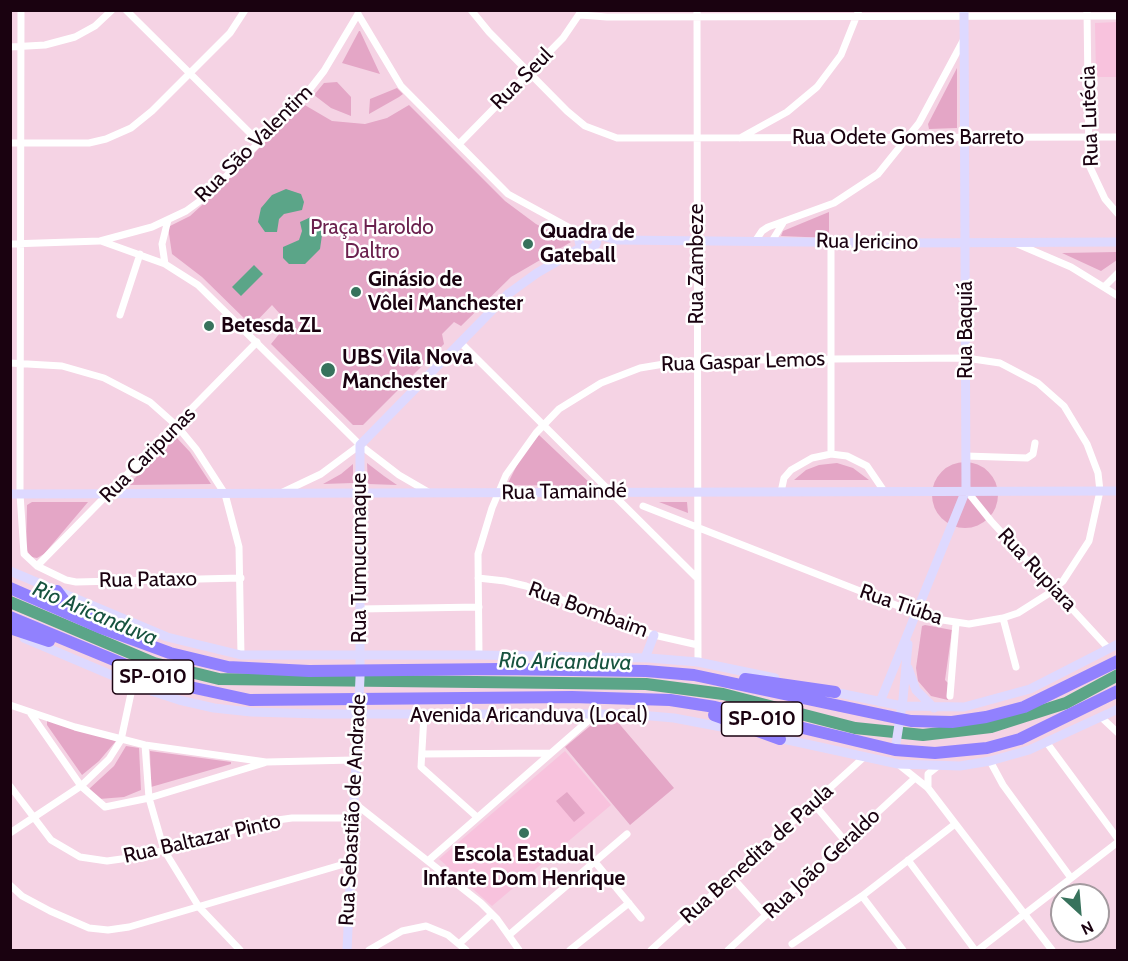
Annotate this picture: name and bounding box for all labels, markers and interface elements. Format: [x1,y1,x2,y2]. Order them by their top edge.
street label: Rua Seul [486,43,558,115]
street label: Rua Lutécia [1076,65,1104,167]
street label: Rua São Valentim [190,80,318,208]
street label: Rua Odete Gomes Barreto [792,125,1024,151]
street label: Rua Zambeze [684,204,710,324]
park label: Praça Haroldo Daltro [310,215,434,265]
place label: Quadra de Gateball [540,219,635,269]
street label: Rua Jericino [816,229,918,255]
marker: Quadra de Gateball [521,237,535,251]
place label: Ginásio de Vôlei Manchester [368,267,523,317]
street label: Rua Baquiá [953,281,979,379]
marker: Ginásio de Vôlei Manchester [349,285,363,299]
place label: Betesda ZL [221,313,321,339]
marker: Betesda ZL [202,319,216,333]
place label: UBS Vila Nova Manchester [342,345,473,395]
street label: Rua Gaspar Lemos [661,347,825,377]
marker: UBS Vila Nova Manchester [319,361,337,379]
street label: Rua Caripunas [95,402,201,508]
street label: Rua Tumucumaque [347,473,373,643]
street label: Rua Tamaindé [501,478,627,506]
street label: Rua Rupiara [992,523,1082,617]
street label: Rua Pataxo [99,567,197,593]
water label: Rio Aricanduva [29,576,161,652]
street label: Rua Bombaim [525,577,651,643]
street label: Rua Tiúba [856,579,946,631]
water label: Rio Aricanduva [498,648,632,676]
road number: SP-010 [112,660,194,694]
street label: Rua Sebastião de Andrade [334,694,372,926]
road number: SP-010 [722,702,802,736]
street label: Avenida Aricanduva (Local) [410,703,648,729]
street label: Rua Benedita de Paula [675,779,839,929]
street label: Rua João Geraldo [758,803,886,925]
street label: Rua Baltazar Pinto [121,809,283,869]
marker: Escola Estadual Infante Dom Henrique [517,826,531,840]
place label: Escola Estadual Infante Dom Henrique [423,842,625,892]
north arrow [1050,883,1110,943]
text: N [1078,917,1096,939]

